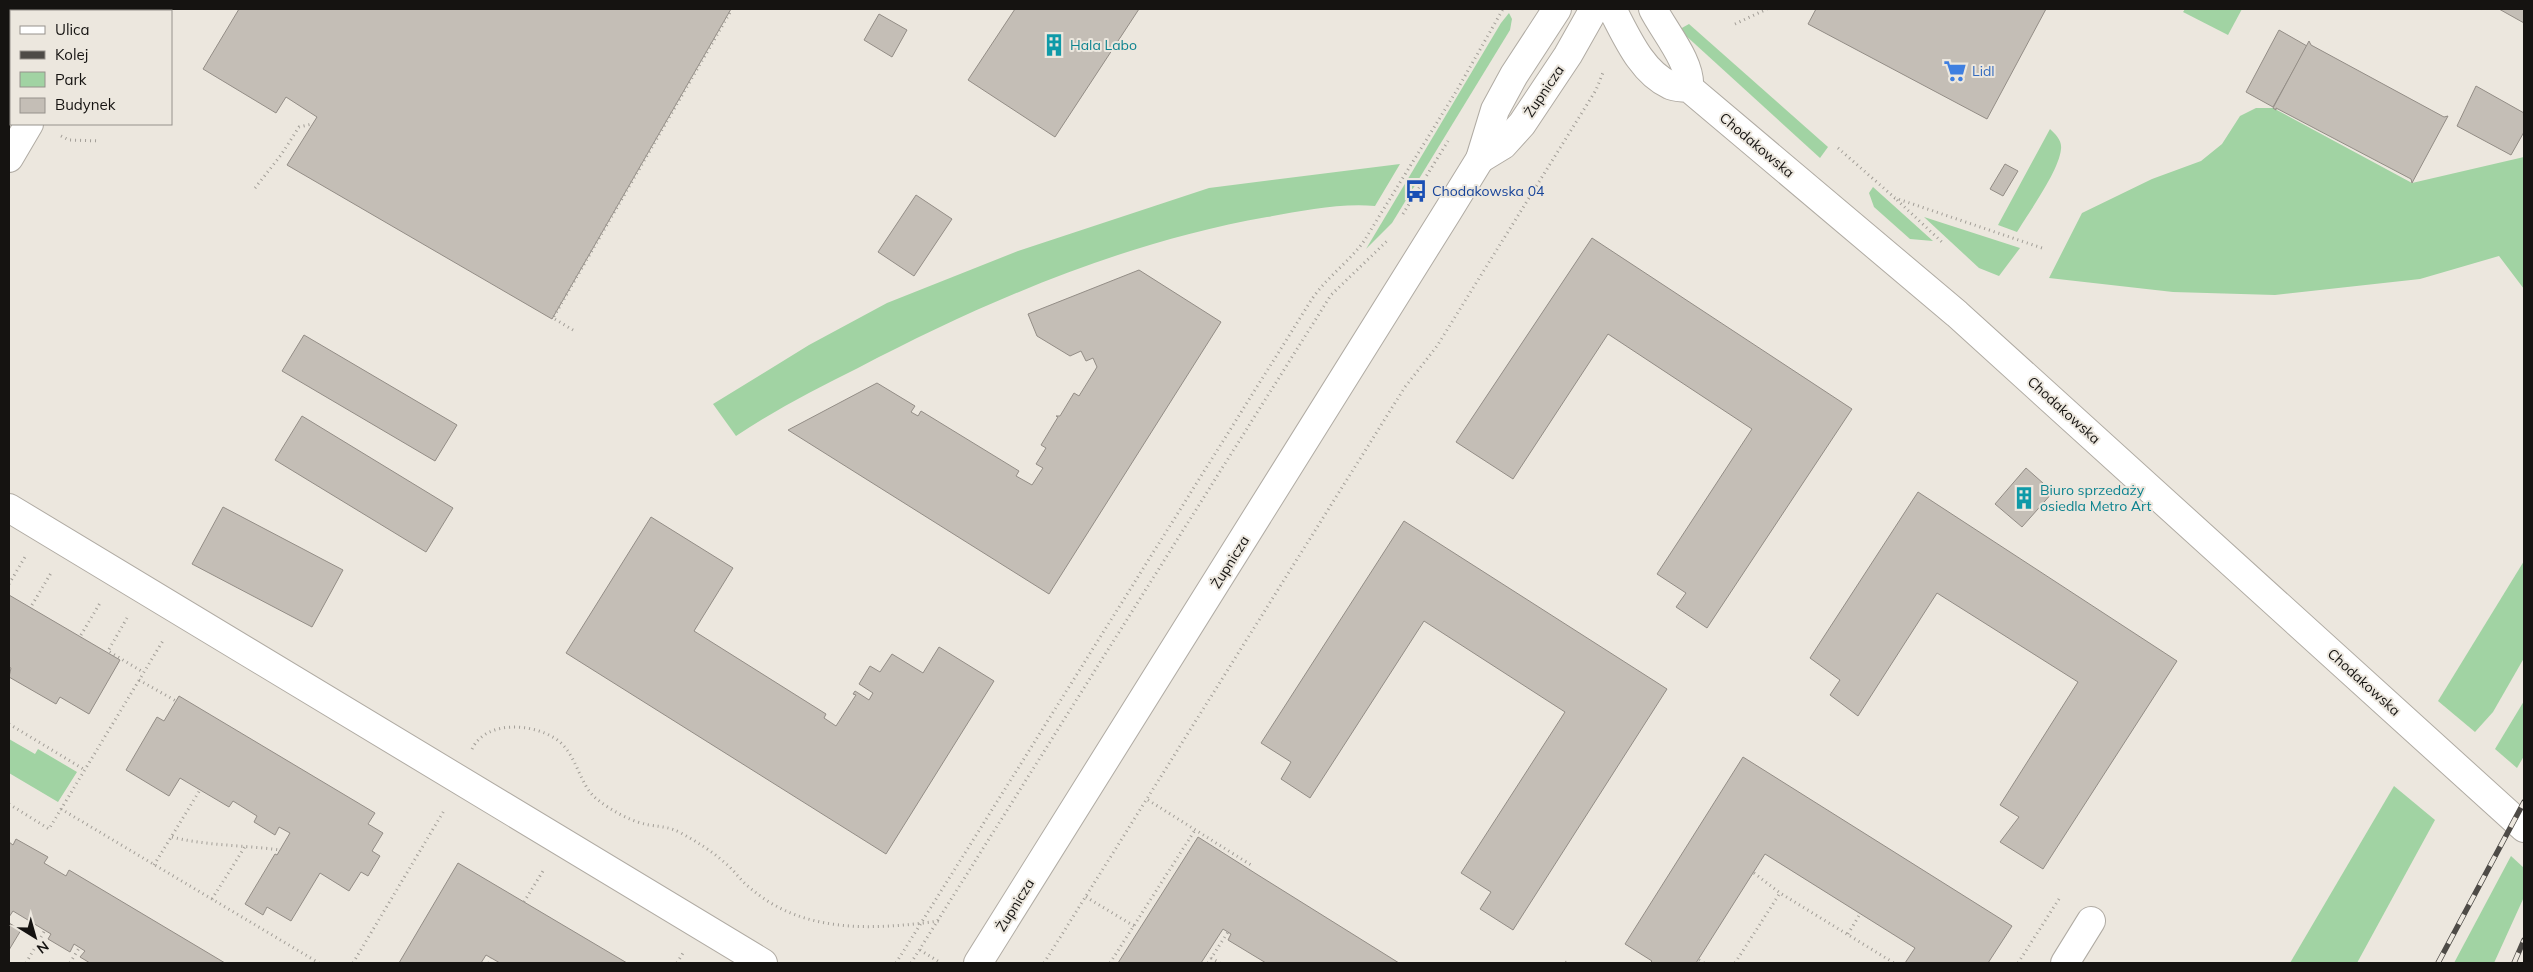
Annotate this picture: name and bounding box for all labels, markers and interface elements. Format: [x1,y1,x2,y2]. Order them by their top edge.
legend [10,10,172,125]
text: Ulica [55,20,89,39]
building icon: Hala Labo [1041,32,1067,58]
place label: Hala Labo [1070,36,1137,54]
text: Kolej [55,45,88,64]
supermarket icon: Lidl [1942,58,1968,84]
street label: Żupnicza [1520,62,1568,120]
place label: Lidl [1972,62,1995,80]
text: Park [55,70,87,89]
text: Budynek [55,95,116,114]
street label: Chodakowska [1716,109,1798,181]
bus stop icon: Chodakowska 04 [1403,178,1429,204]
place label: Chodakowska 04 [1432,182,1545,200]
street label: Chodakowska [2024,373,2104,447]
place label: Biuro sprzedaży osiedla Metro Art [2040,481,2152,515]
building icon: Biuro sprzedaży osiedla Metro Art [2011,485,2037,511]
street label: Żupnicza [1207,532,1253,592]
street label: Chodakowska [2324,645,2404,719]
street label: Żupnicza [992,875,1038,935]
north arrow [10,912,60,962]
text: N [33,937,52,958]

